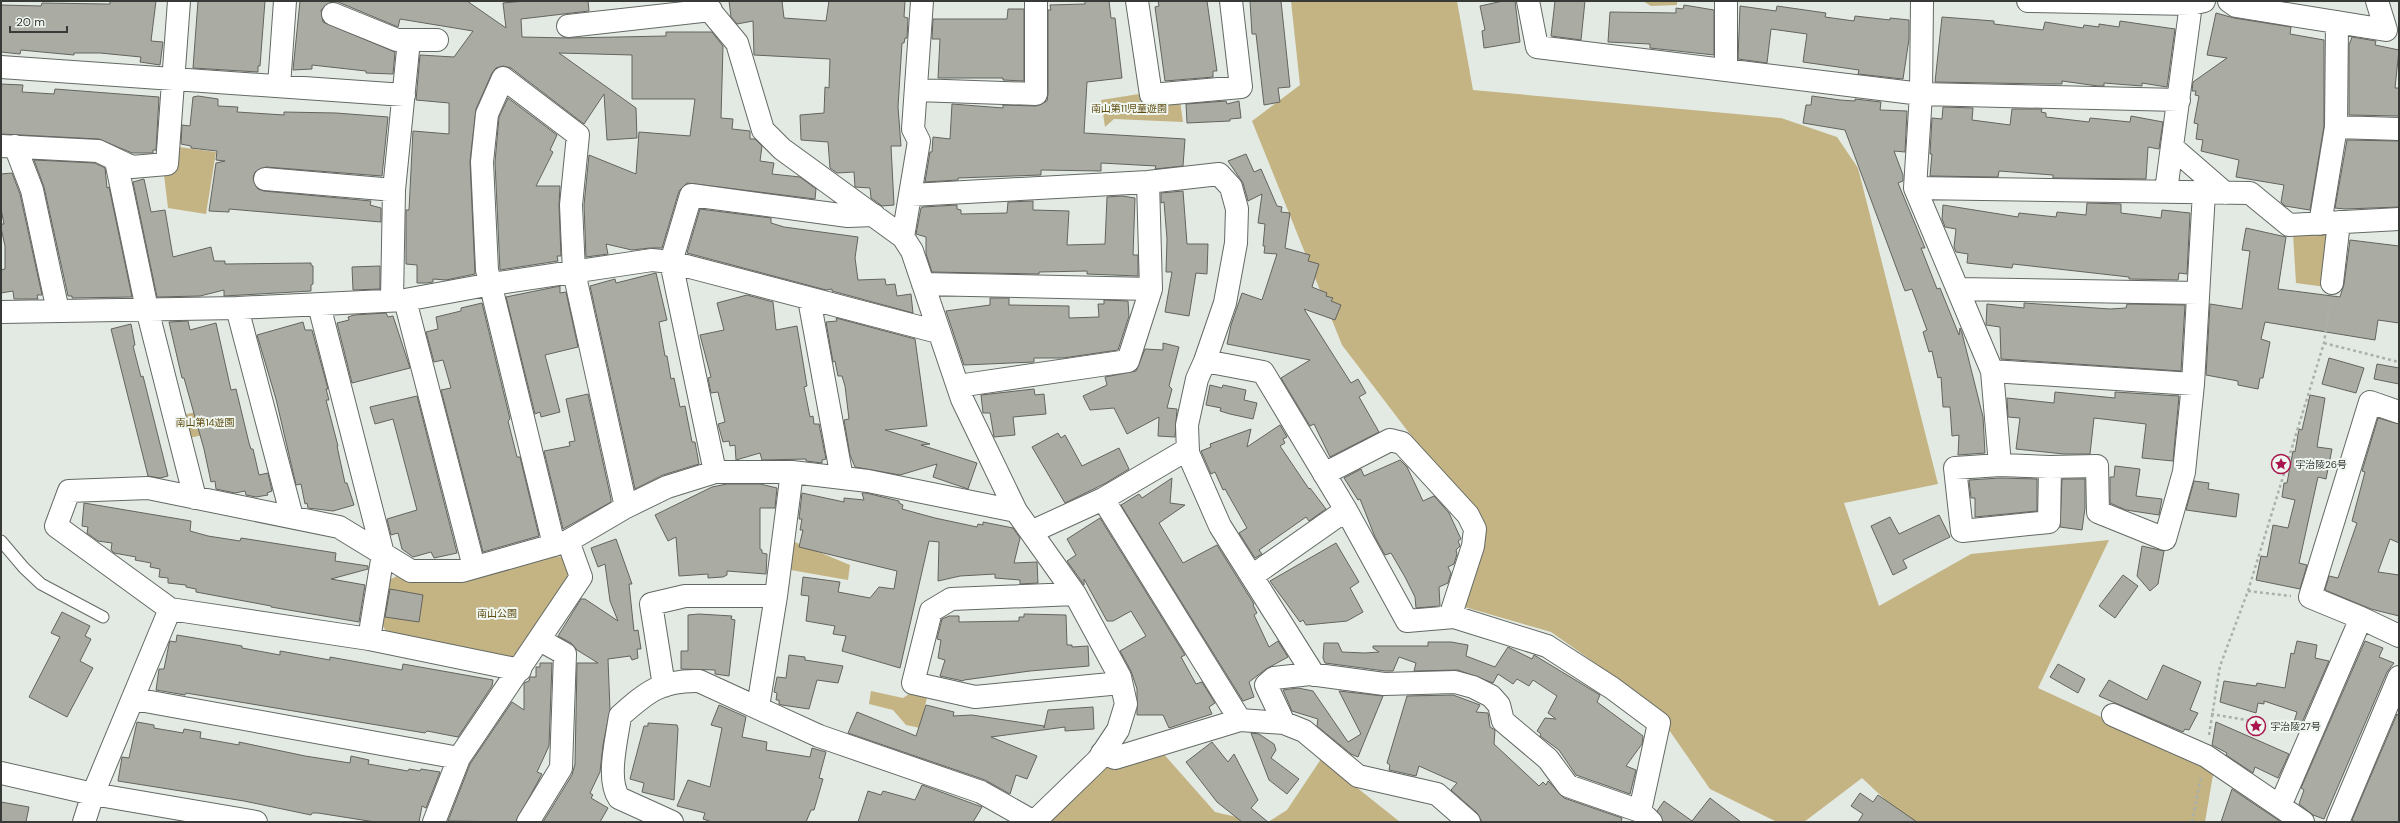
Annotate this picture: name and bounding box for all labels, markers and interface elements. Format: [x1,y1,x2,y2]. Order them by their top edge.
scale bar [10,8,67,34]
text: 20 m [16,14,45,30]
park label: 南山第11児童遊園 [1091,102,1167,115]
park label: 南山第14遊園 [175,416,235,429]
place icon: 宇治陵26号 [2270,453,2292,475]
place label: 宇治陵26号 [2295,458,2347,471]
park label: 南山公園 [477,607,517,620]
place icon: 宇治陵27号 [2245,715,2267,737]
place label: 宇治陵27号 [2270,720,2321,733]

